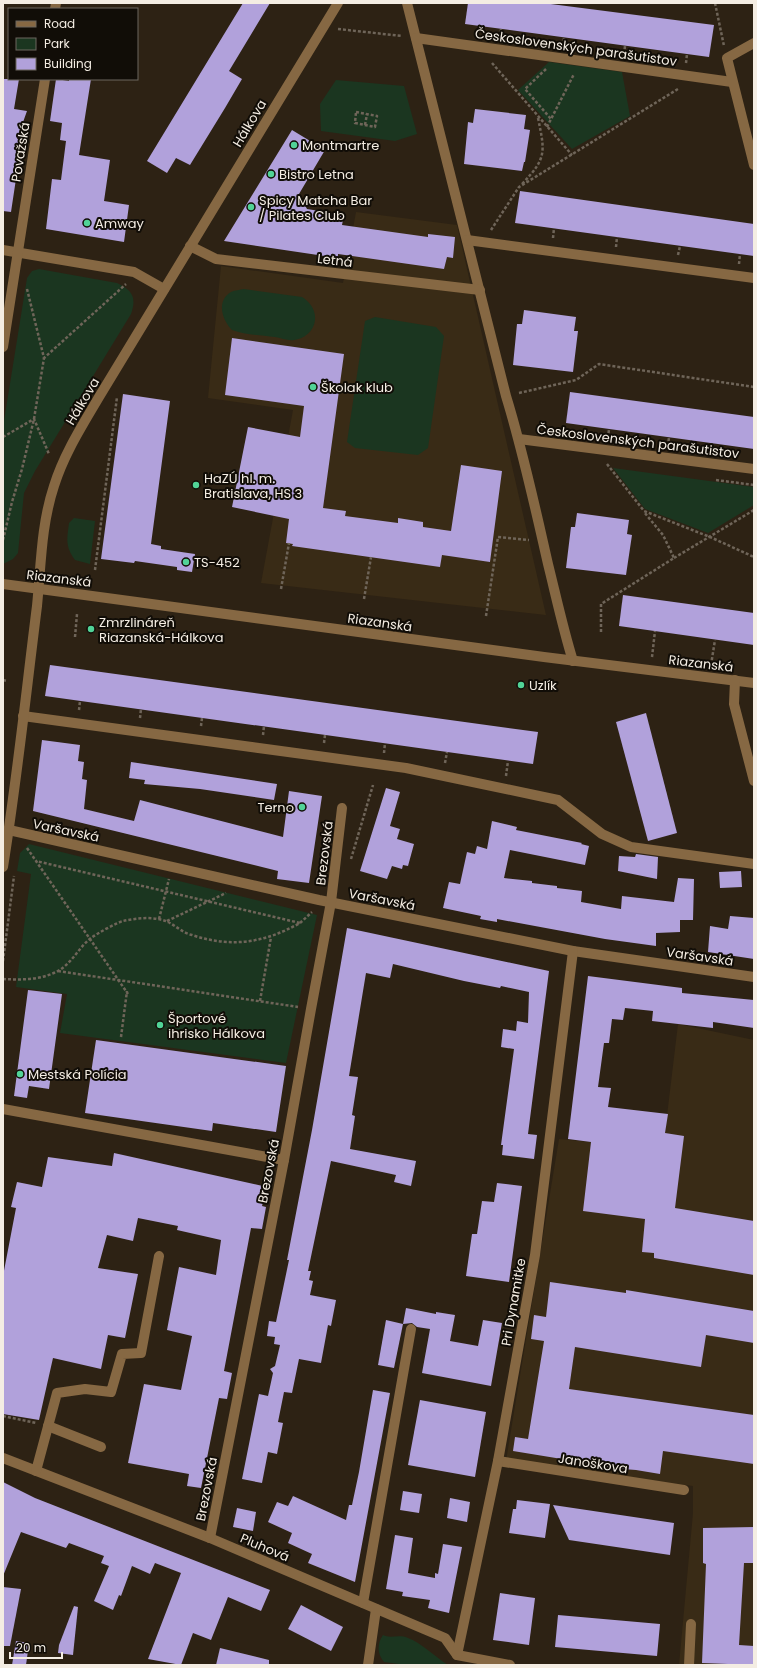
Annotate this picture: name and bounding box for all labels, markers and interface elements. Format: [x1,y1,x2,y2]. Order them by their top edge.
legend [8,8,138,80]
text: Road [44,15,75,32]
street label: Československých parašutistov [474,24,679,71]
text: Park [44,35,71,52]
text: Building [44,55,92,72]
street label: Hálkova [228,96,271,150]
street label: Považská [6,121,35,183]
place label: Montmartre [302,136,379,155]
marker: Montmartre [289,140,299,150]
place label: Bistro Letna [279,165,354,184]
marker: Bistro Letna [266,169,276,179]
place label: Spicy Matcha Bar / Pilates Club [259,191,372,225]
marker: Spicy Matcha Bar / Pilates Club [246,202,256,212]
place label: Amway [95,214,145,233]
marker: Amway [82,218,92,228]
street label: Letná [316,249,354,272]
street label: Hálkova [61,374,104,428]
place label: Školak klub [321,378,393,397]
marker: Školak klub [308,382,318,392]
street label: Československých parašutistov [536,420,741,463]
place label: HaZÚ hl. m. Bratislava, HS 3 [204,469,302,503]
marker: HaZÚ hl. m. Bratislava, HS 3 [191,480,201,490]
place label: TS-452 [194,553,240,572]
marker: TS-452 [181,557,191,567]
street label: Riazanská [25,565,92,592]
street label: Riazanská [346,609,414,636]
place label: Zmrzlináreň Riazanská-Hálkova [99,613,223,647]
marker: Zmrzlináreň Riazanská-Hálkova [86,624,96,634]
street label: Riazanská [667,650,734,677]
place label: Uzlík [529,676,557,695]
marker: Uzlík [516,680,526,690]
place label: Terno [257,798,294,817]
marker: Terno [297,802,307,812]
street label: Varšavská [31,814,101,847]
street label: Brezovská [311,820,338,886]
street label: Varšavská [347,884,417,915]
street label: Varšavská [665,942,735,971]
place label: Športové ihrisko Hálkova [168,1009,265,1043]
marker: Športové ihrisko Hálkova [155,1020,165,1030]
place label: Mestská Polícia [28,1065,127,1084]
marker: Mestská Polícia [15,1069,25,1079]
street label: Brezovská [253,1138,284,1205]
street label: Pri Dynamitke [496,1257,531,1347]
street label: Janoškova [557,1449,629,1478]
street label: Brezovská [191,1456,222,1523]
street label: Pluhová [237,1529,292,1566]
scale bar [10,1634,62,1660]
text: 20 m [16,1639,46,1656]

